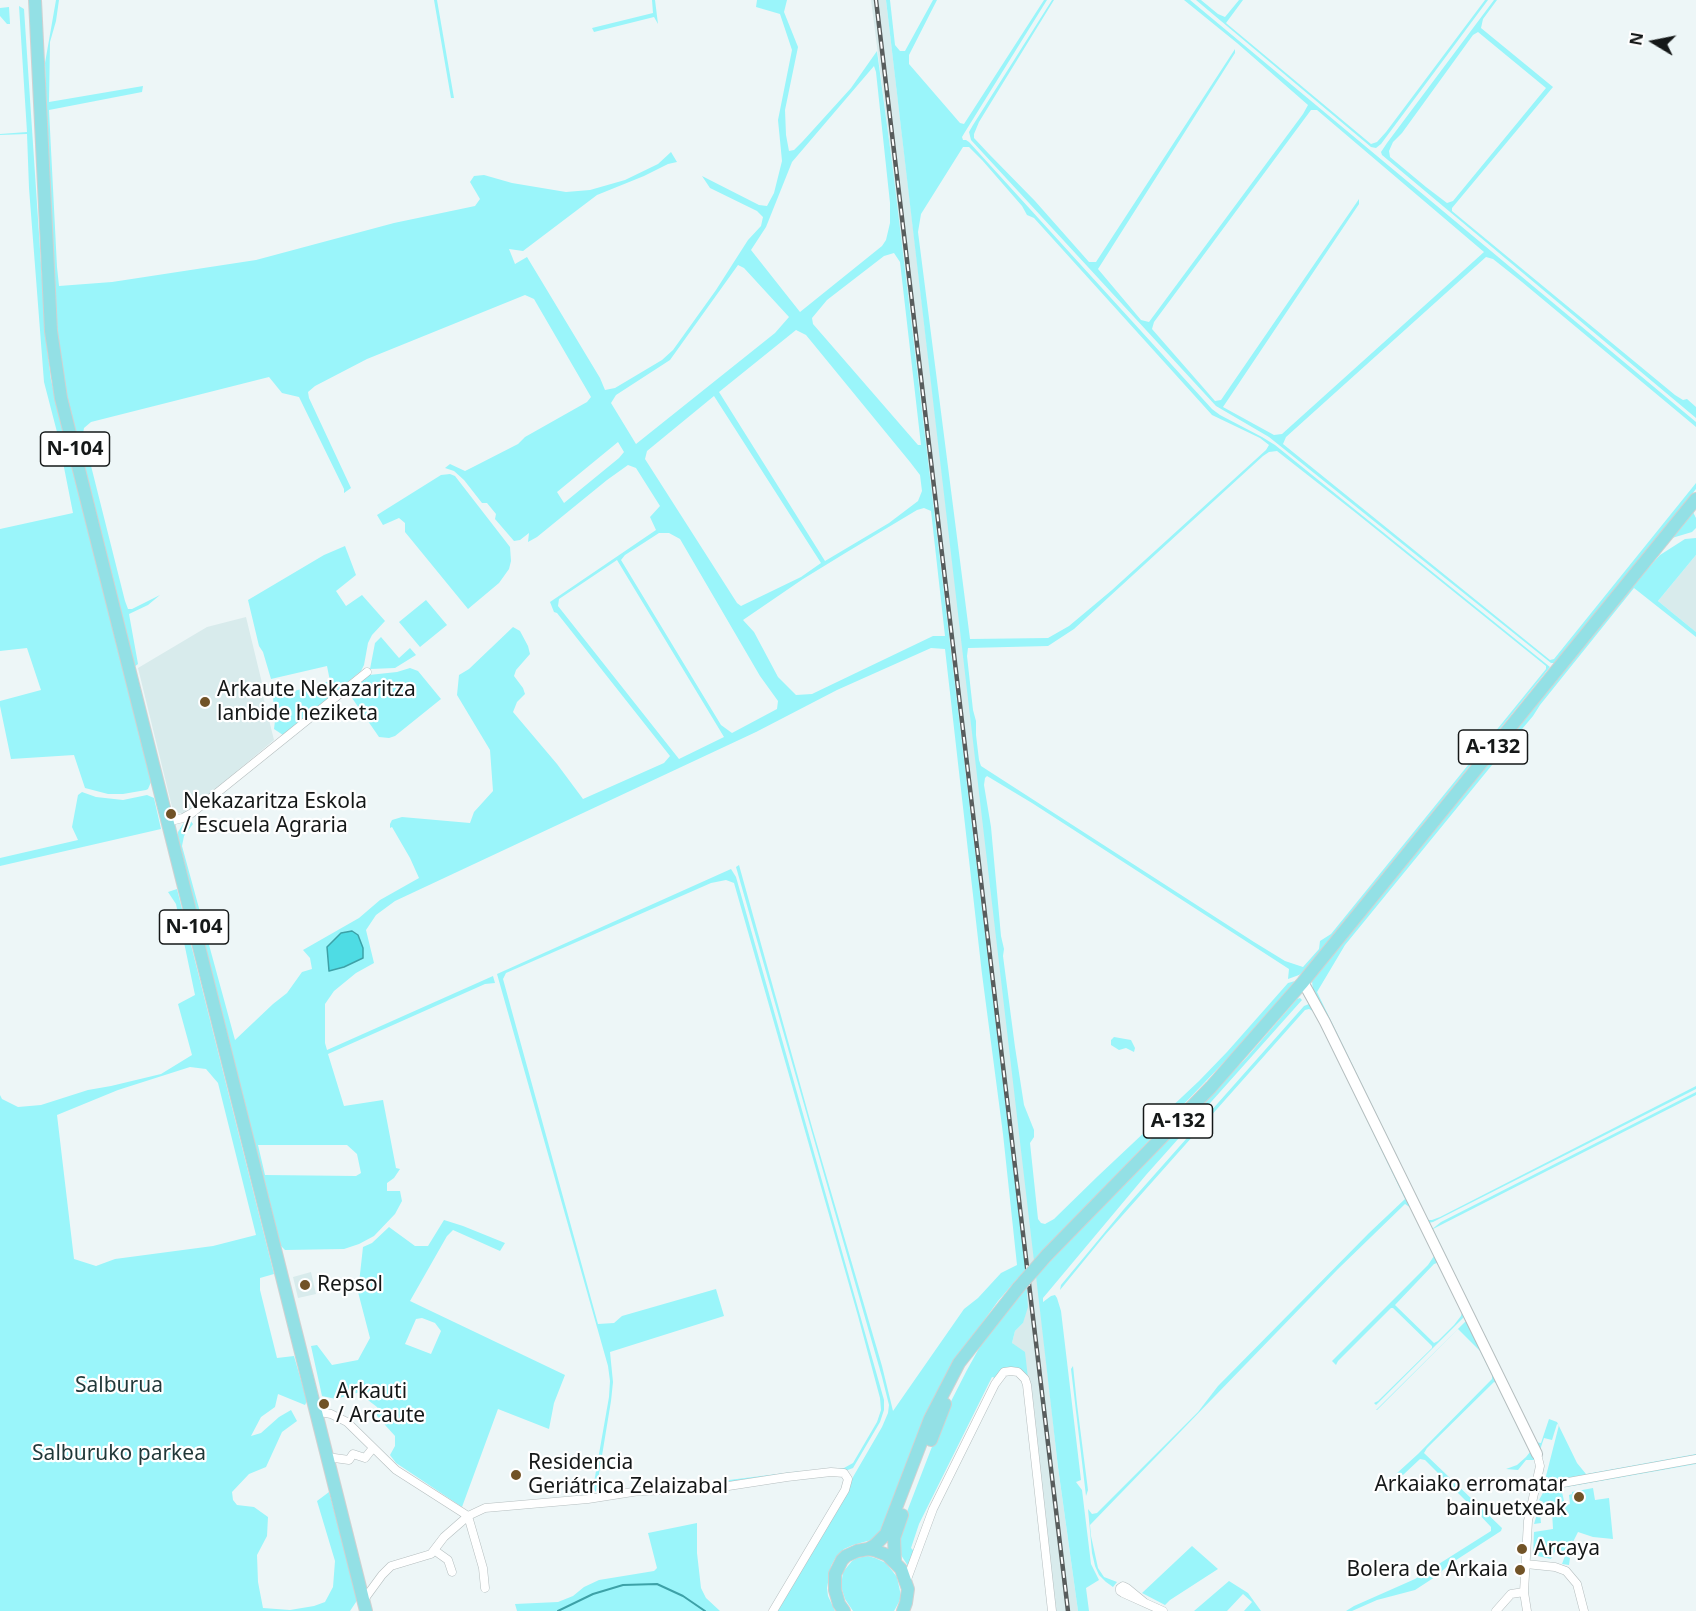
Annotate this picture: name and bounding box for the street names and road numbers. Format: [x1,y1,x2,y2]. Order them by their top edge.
road number: N-104 [40,432,110,466]
road number: A-132 [1458,730,1528,764]
road number: N-104 [160,910,228,944]
road number: A-132 [1144,1104,1212,1138]

